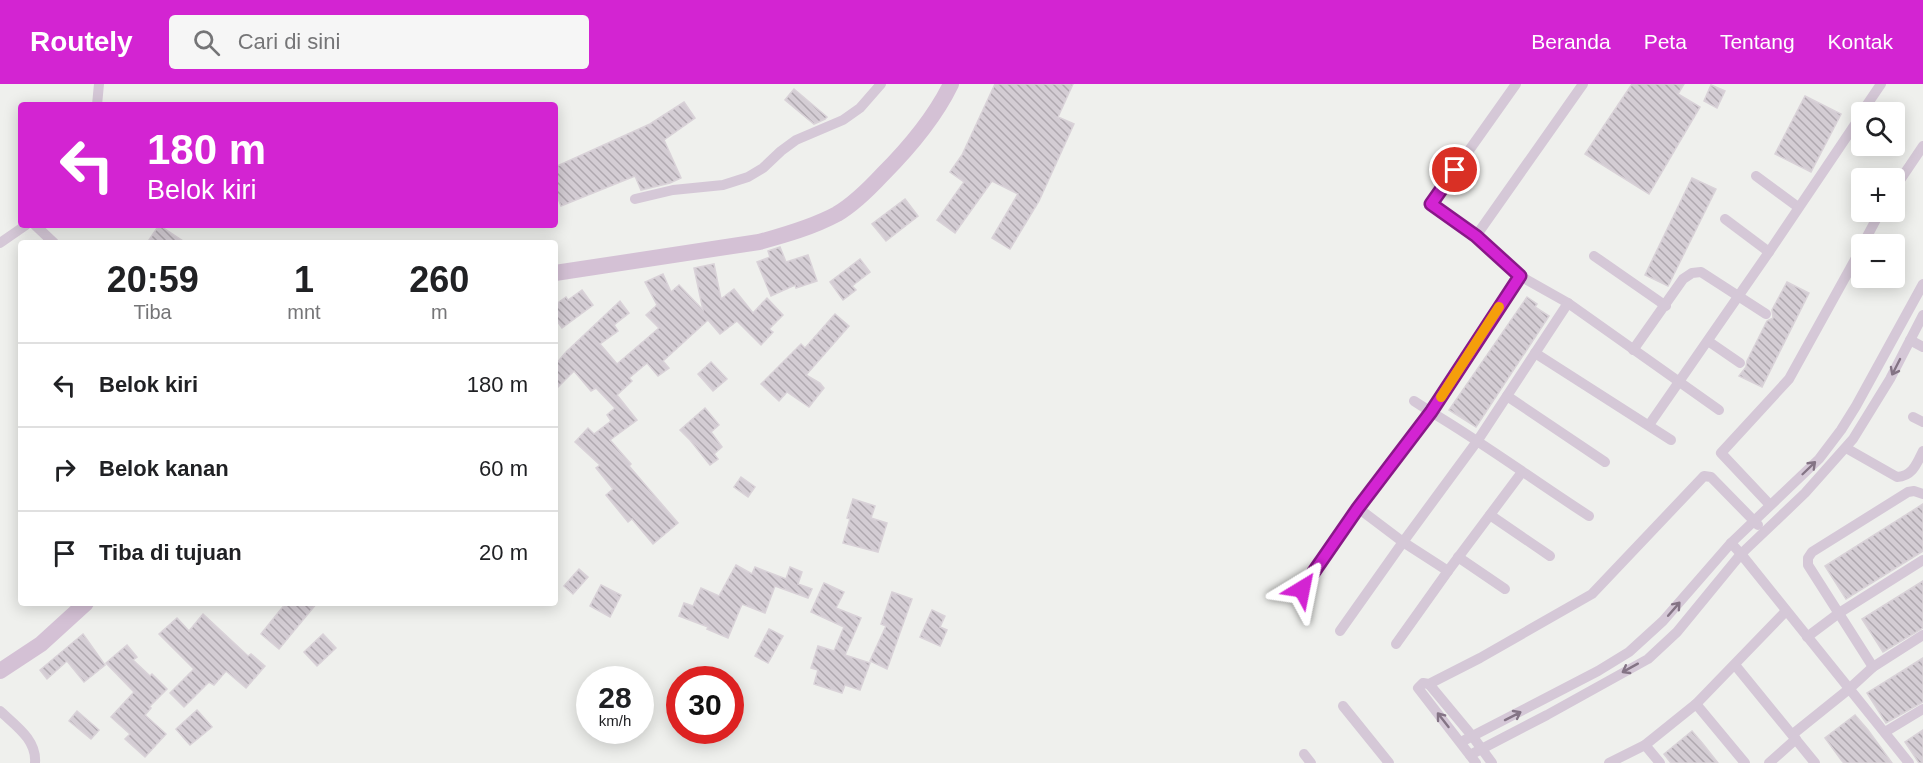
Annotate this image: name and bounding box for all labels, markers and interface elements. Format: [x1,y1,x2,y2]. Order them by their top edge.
search box [169,15,589,69]
text: Routely [30,26,133,57]
icon: search [190,26,223,59]
text: Cari di sini [238,29,340,54]
text: Beranda [1531,30,1611,53]
text: Peta [1644,30,1687,53]
text: Tentang [1720,30,1795,53]
text: Kontak [1828,30,1893,53]
map controls [1851,102,1905,288]
button: search [1851,102,1905,156]
icon: left [48,126,126,204]
text: 180 m [147,126,266,173]
pin [1429,144,1480,195]
icon: arrive [1438,153,1471,186]
button: + [1851,168,1905,222]
text: Belok kiri [147,175,257,205]
button: − [1851,234,1905,288]
text: 20:59 [107,259,199,300]
text: 1 [294,259,314,300]
text: 260 [409,259,469,300]
text: Tiba [134,301,172,323]
text: mnt [287,301,321,323]
text: m [431,301,448,323]
one-way arrow [1890,358,1902,376]
icon: left [48,369,81,402]
text: Belok kiri [99,372,198,397]
text: 180 m [467,372,528,397]
icon: right [48,453,81,486]
text: Belok kanan [99,456,229,481]
text: 60 m [479,456,528,481]
one-way arrow [1801,461,1816,476]
icon: arrive [48,537,81,570]
text: Tiba di tujuan [99,540,242,565]
text: 20 m [479,540,528,565]
position arrow [1270,557,1334,621]
one-way arrow [1667,602,1681,617]
one-way arrow [1622,663,1640,674]
speed limit sign: 30 [666,666,744,744]
text: 28 [598,681,632,714]
one-way arrow [1503,710,1521,721]
text: km/h [599,712,631,729]
one-way arrow [1437,713,1450,729]

